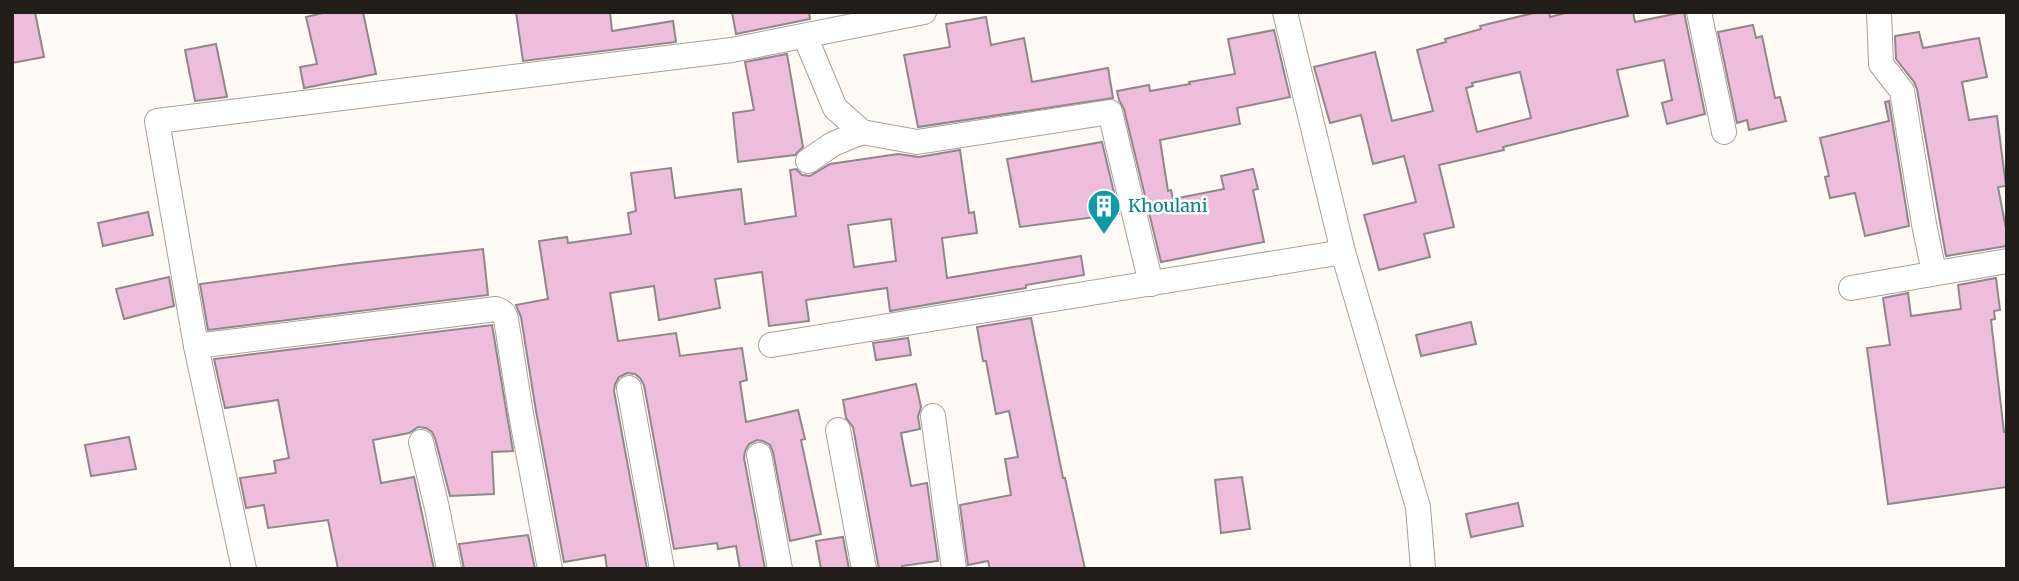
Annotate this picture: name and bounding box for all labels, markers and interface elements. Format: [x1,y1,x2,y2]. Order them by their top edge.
building icon: Khoulani [1085,187,1123,236]
place label: Khoulani [1128,194,1208,217]

